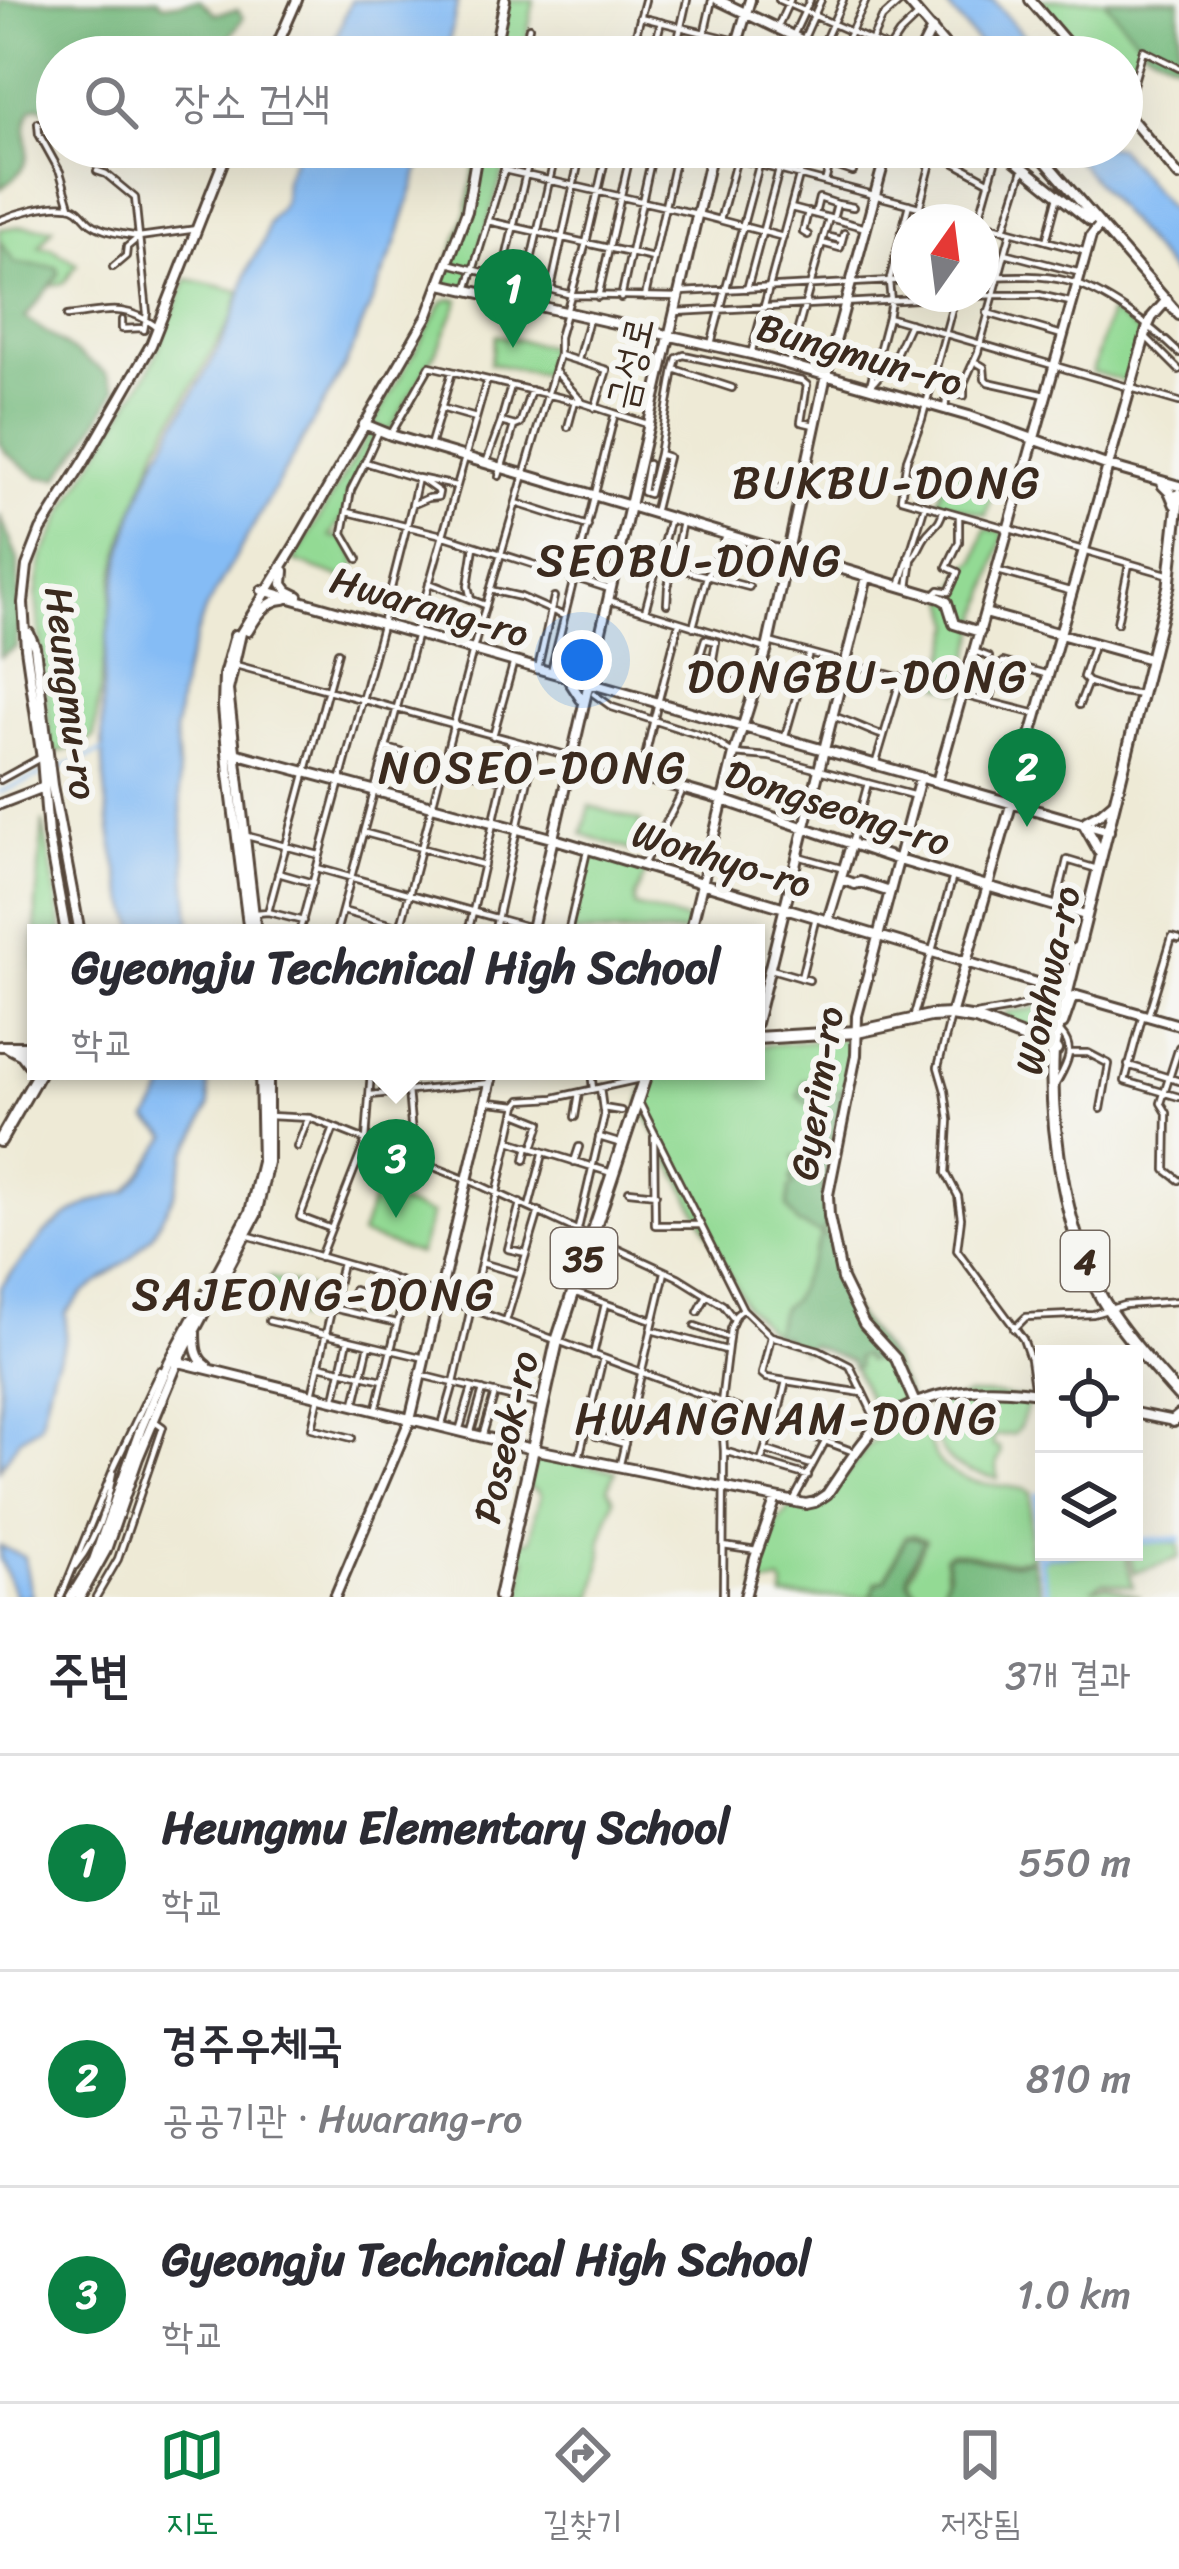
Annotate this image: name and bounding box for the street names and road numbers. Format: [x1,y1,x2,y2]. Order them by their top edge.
street label: Bungmun-ro [749,292,971,417]
street label: 금성로 [585,309,674,417]
street label: Hwarang-ro [322,545,537,668]
street label: Heungmu-ro [24,583,119,803]
street label: Dongseong-ro [716,739,960,876]
street label: Wonhyo-ro [624,799,820,918]
street label: Wonhwa-ro [994,879,1101,1081]
street label: Gyerim-ro [769,1001,864,1185]
road number: 35 [551,1228,617,1288]
road number: 4 [1061,1231,1109,1291]
street label: Poseok-ro [452,1344,559,1530]

